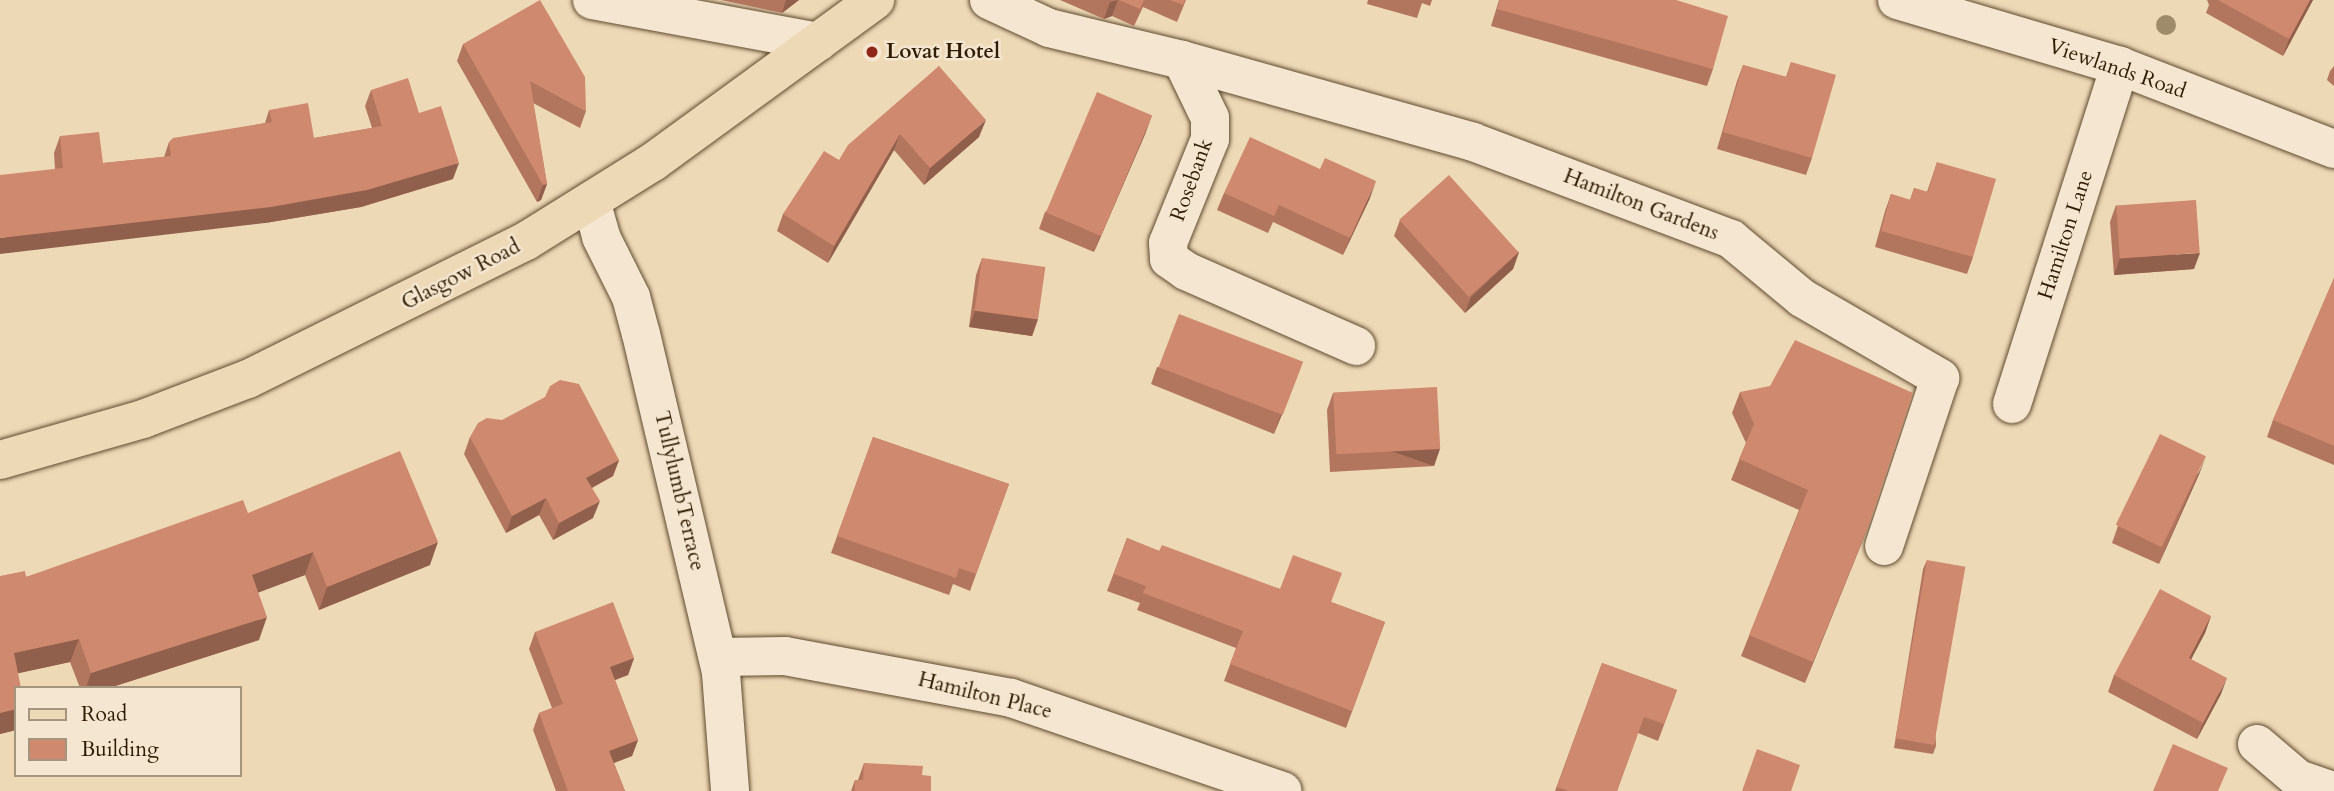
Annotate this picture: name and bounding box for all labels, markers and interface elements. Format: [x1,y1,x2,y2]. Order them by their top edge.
street label: Viewlands Road [2045,34,2189,104]
place label: Lovat Hotel [886,39,1000,65]
marker: Lovat Hotel [864,44,880,60]
street label: Rosebank [1165,135,1219,225]
street label: Hamilton Gardens [1560,164,1722,246]
street label: Hamilton Lane [2033,167,2099,303]
street label: Glasgow Road [397,234,525,316]
street label: TullylumbTerrace [648,409,710,573]
street label: Hamilton Place [915,667,1055,725]
legend [14,686,242,777]
text: Road [81,700,127,729]
text: Building [81,735,159,764]

